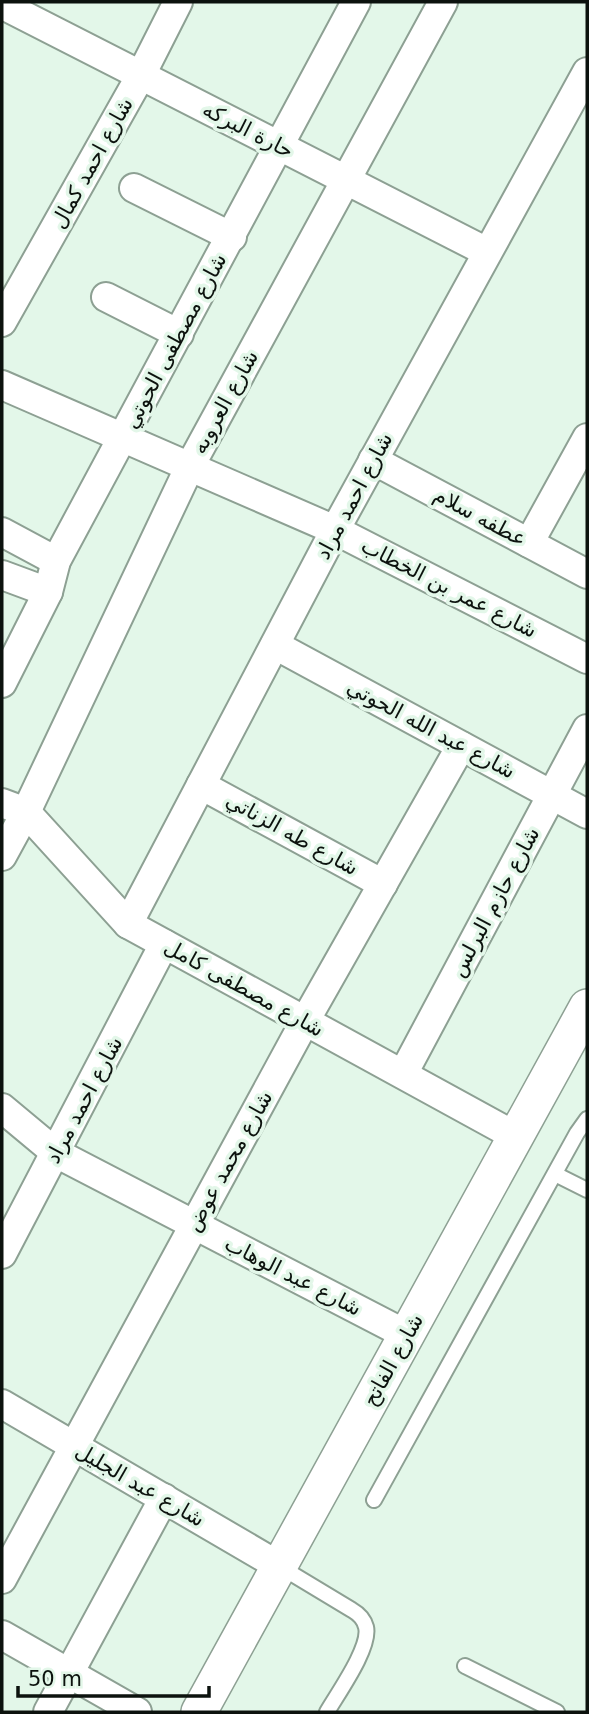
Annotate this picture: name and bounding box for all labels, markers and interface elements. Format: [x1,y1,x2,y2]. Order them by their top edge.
street label: شارع احمد كمال [46,93,138,233]
street label: حارة البركه [199,97,297,163]
street label: شارع مصطفى الحوتي [119,249,231,433]
street label: شارع العروبه [187,346,263,458]
street label: شارع احمد مراد [311,429,397,563]
street label: عطفه سلام [430,483,530,551]
street label: شارع عمر بن الخطاب [357,533,541,643]
street label: شارع عبد الله الحوتي [343,675,519,783]
street label: شارع طه الزناتي [222,788,362,880]
street label: شارع حازم البرلس [445,823,545,981]
street label: شارع مصطفى كامل [160,934,328,1042]
street label: شارع احمد مراد [41,1033,127,1167]
street label: شارع محمد عوض [181,1087,277,1235]
street label: شارع عبد الوهاب [221,1231,365,1321]
street label: شارع الفاتح [358,1310,428,1410]
street label: شارع عبد الجليل [71,1438,209,1532]
scale bar [18,1654,208,1698]
text: 50 m [28,1667,82,1691]

